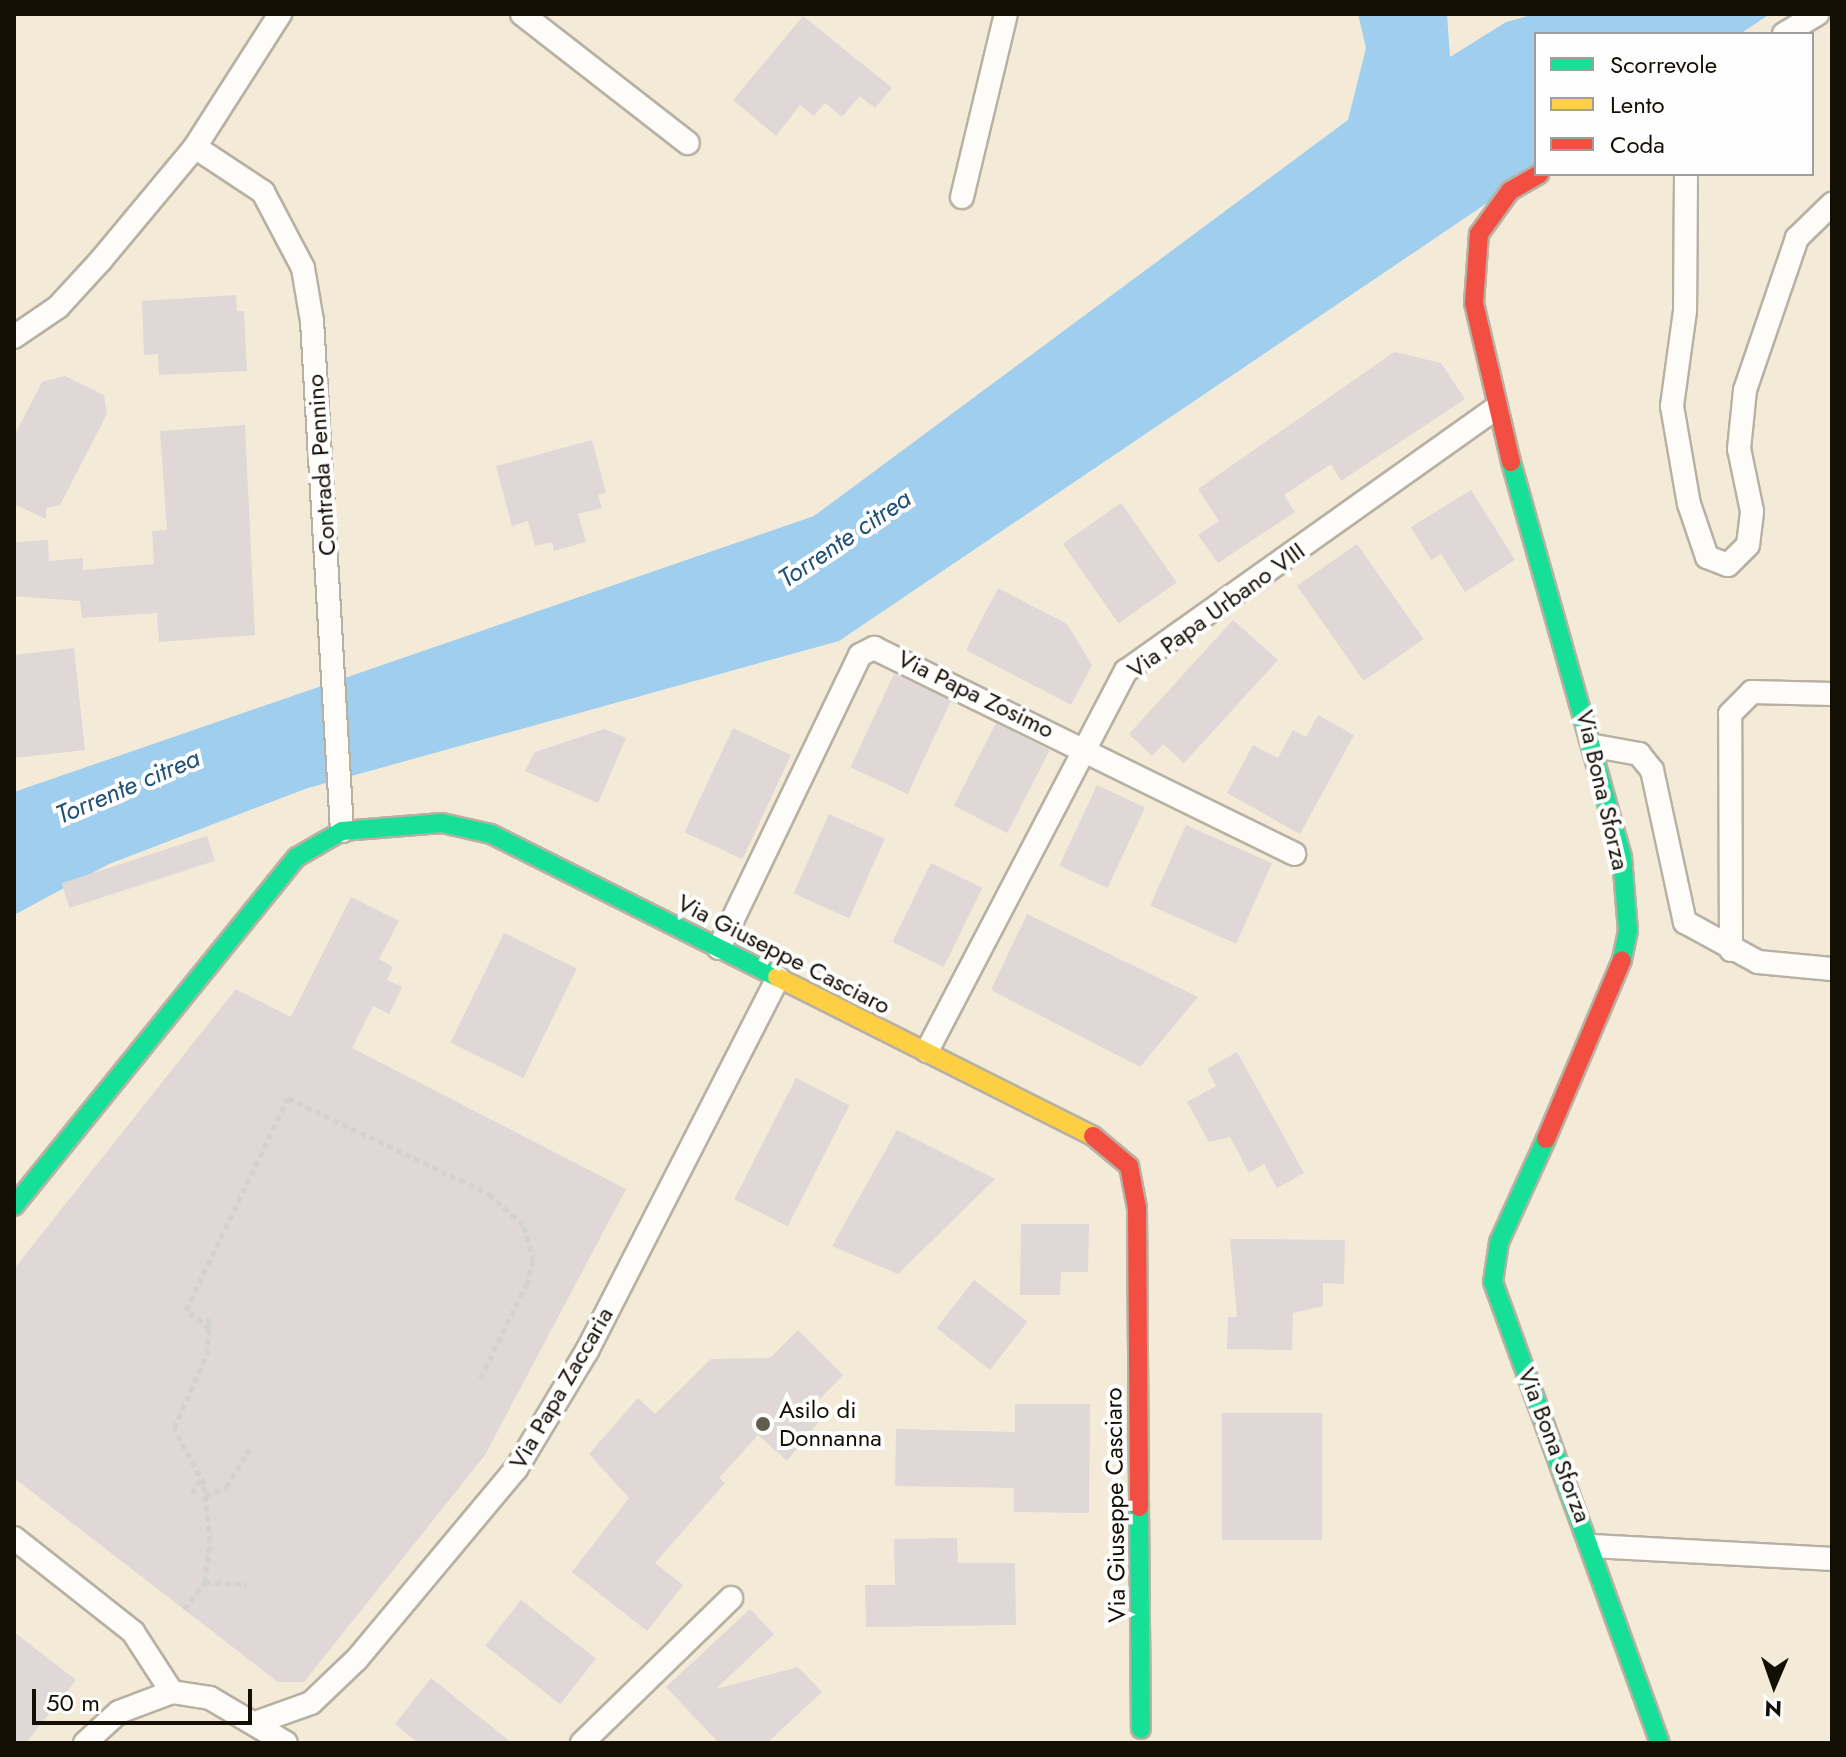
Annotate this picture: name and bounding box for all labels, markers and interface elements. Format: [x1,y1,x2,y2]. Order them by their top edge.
legend [1534,32,1814,176]
text: Scorrevole [1610,47,1717,82]
text: Lento [1610,87,1665,122]
text: Coda [1610,127,1665,162]
street label: Contrada Pennino [300,373,342,557]
water label: Torrente citrea [773,483,917,595]
street label: Via Papa Urbano VIII [1122,536,1310,684]
street label: Via Papa Zosimo [893,644,1059,744]
street label: Via Bona Sforza [1571,707,1635,873]
water label: Torrente citrea [51,743,205,831]
street label: Via Giuseppe Casciaro [673,888,895,1020]
street label: Via Papa Zaccaria [503,1302,619,1474]
street label: Via Bona Sforza [1512,1364,1598,1526]
street label: Via Giuseppe Casciaro [1099,1387,1131,1623]
place label: Asilo di Donnanna [779,1396,882,1452]
marker: Asilo di Donnanna [754,1415,772,1433]
north arrow [1734,1645,1814,1725]
scale bar [36,1673,256,1723]
text: 50 m [46,1685,100,1720]
text: N [1764,1693,1782,1725]

